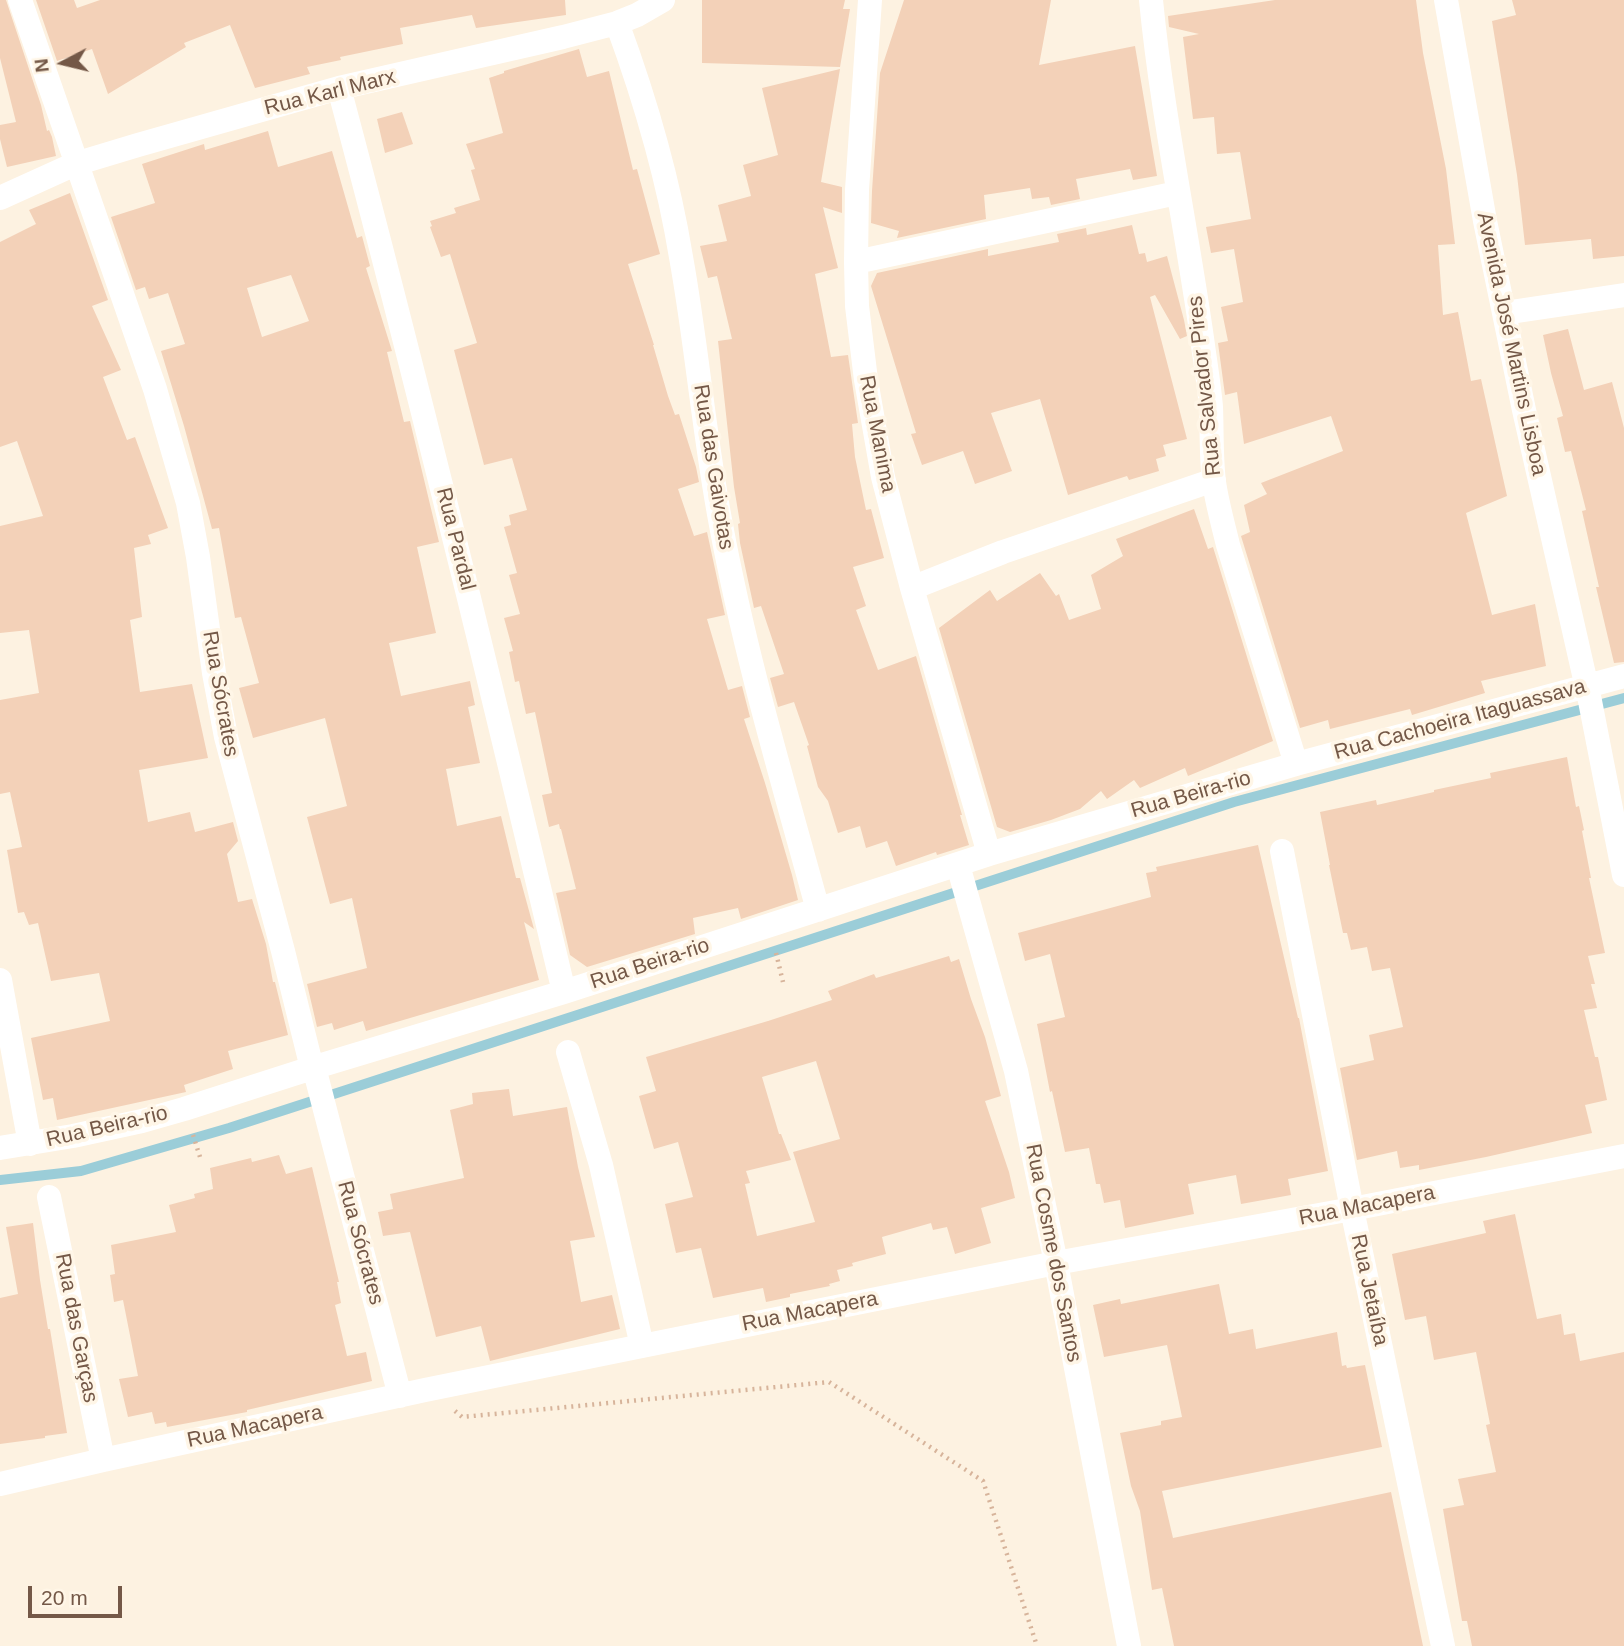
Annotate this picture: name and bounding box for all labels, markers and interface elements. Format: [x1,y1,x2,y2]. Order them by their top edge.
north arrow [28,28,98,98]
text: N [30,58,53,74]
street label: Rua Karl Marx [262,65,398,121]
street label: Avenida José Martins Lisboa [1471,210,1551,478]
street label: Rua Salvador Pires [1183,295,1227,477]
street label: Rua Manima [853,373,901,495]
street label: Rua das Gaivotas [687,383,739,551]
street label: Rua Pardal [430,485,480,593]
street label: Rua Sócrates [197,629,243,759]
street label: Rua Cachoeira Itaguassava [1332,674,1588,766]
street label: Rua Beira-rio [1128,766,1254,824]
street label: Rua Beira-rio [587,933,713,995]
street label: Rua Beira-rio [44,1101,170,1153]
street label: Rua Cosme dos Santos [1019,1142,1087,1364]
street label: Rua Sócrates [331,1178,389,1308]
street label: Rua Macapera [1297,1180,1437,1232]
street label: Rua Jetaíba [1345,1232,1393,1348]
street label: Rua das Garças [49,1251,103,1405]
street label: Rua Macapera [740,1286,880,1338]
street label: Rua Macapera [185,1400,325,1454]
scale bar [32,1572,126,1616]
text: 20 m [41,1586,88,1609]

